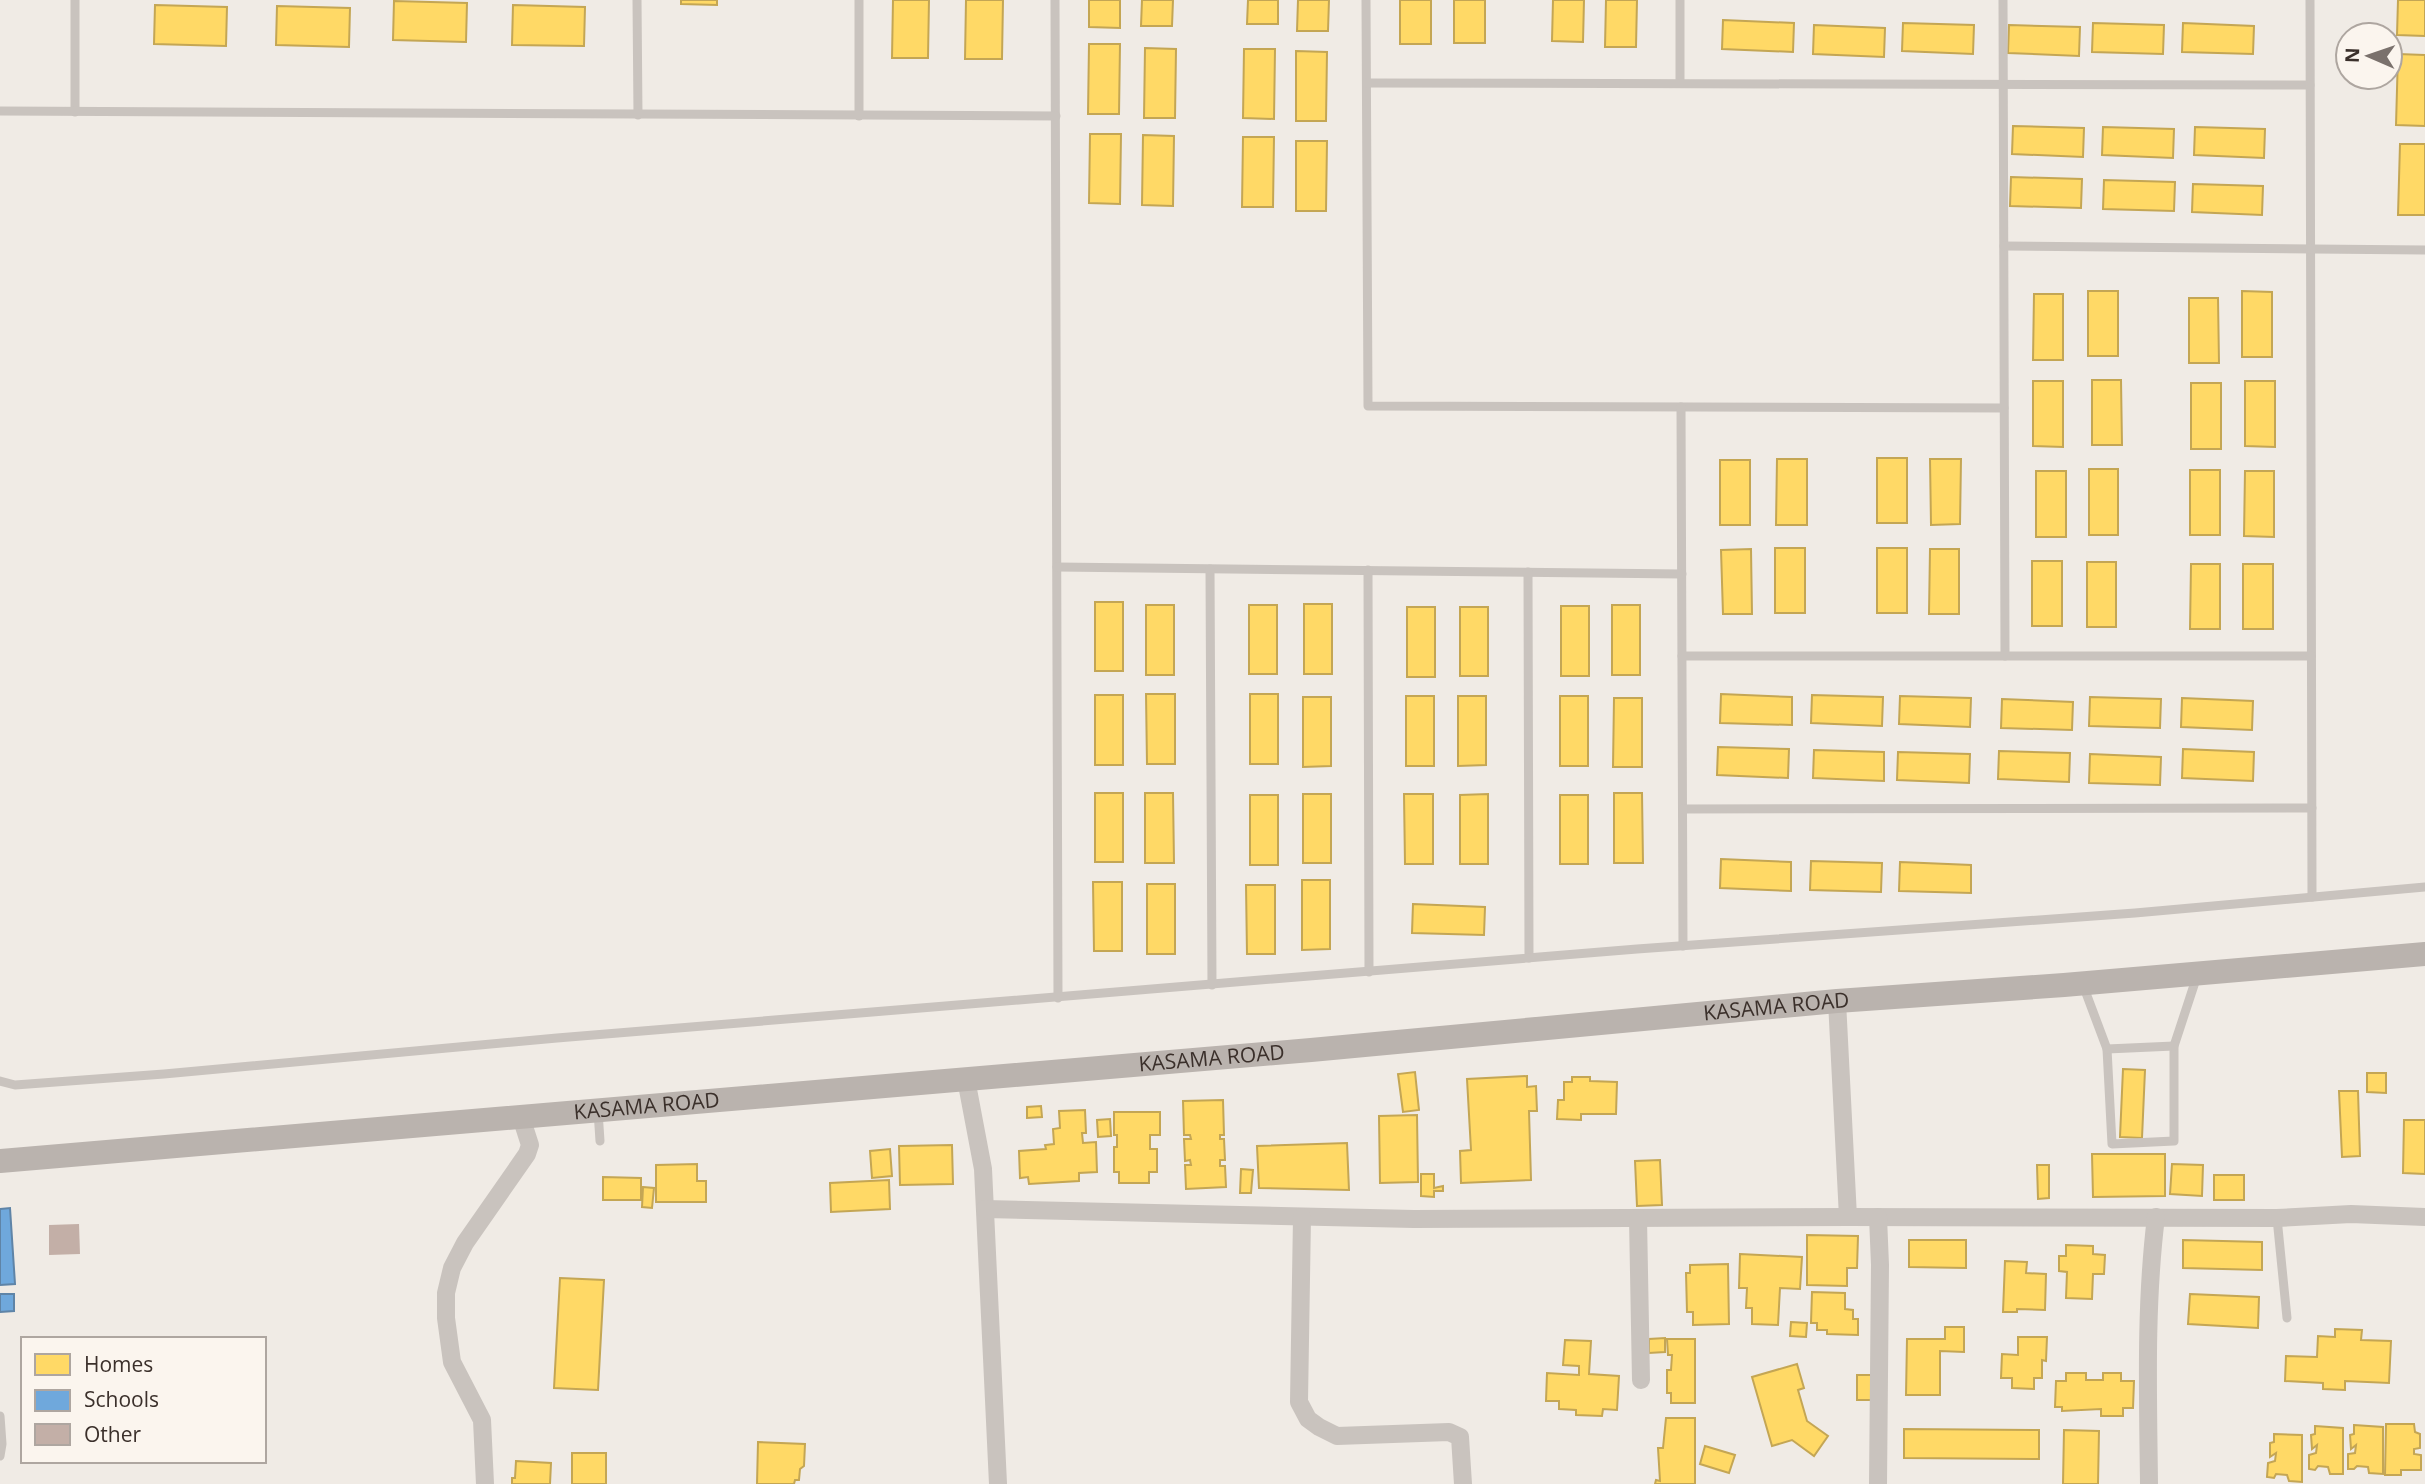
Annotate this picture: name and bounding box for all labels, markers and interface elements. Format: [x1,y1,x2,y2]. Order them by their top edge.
north arrow [2334,21,2404,91]
text: N [2339,47,2365,64]
street label: KASAMA ROAD [1702,985,1850,1026]
street label: KASAMA ROAD [1137,1037,1286,1078]
street label: KASAMA ROAD [572,1085,721,1125]
legend [21,1337,266,1463]
text: Homes [84,1350,153,1378]
text: Schools [84,1385,159,1413]
text: Other [84,1420,141,1448]

